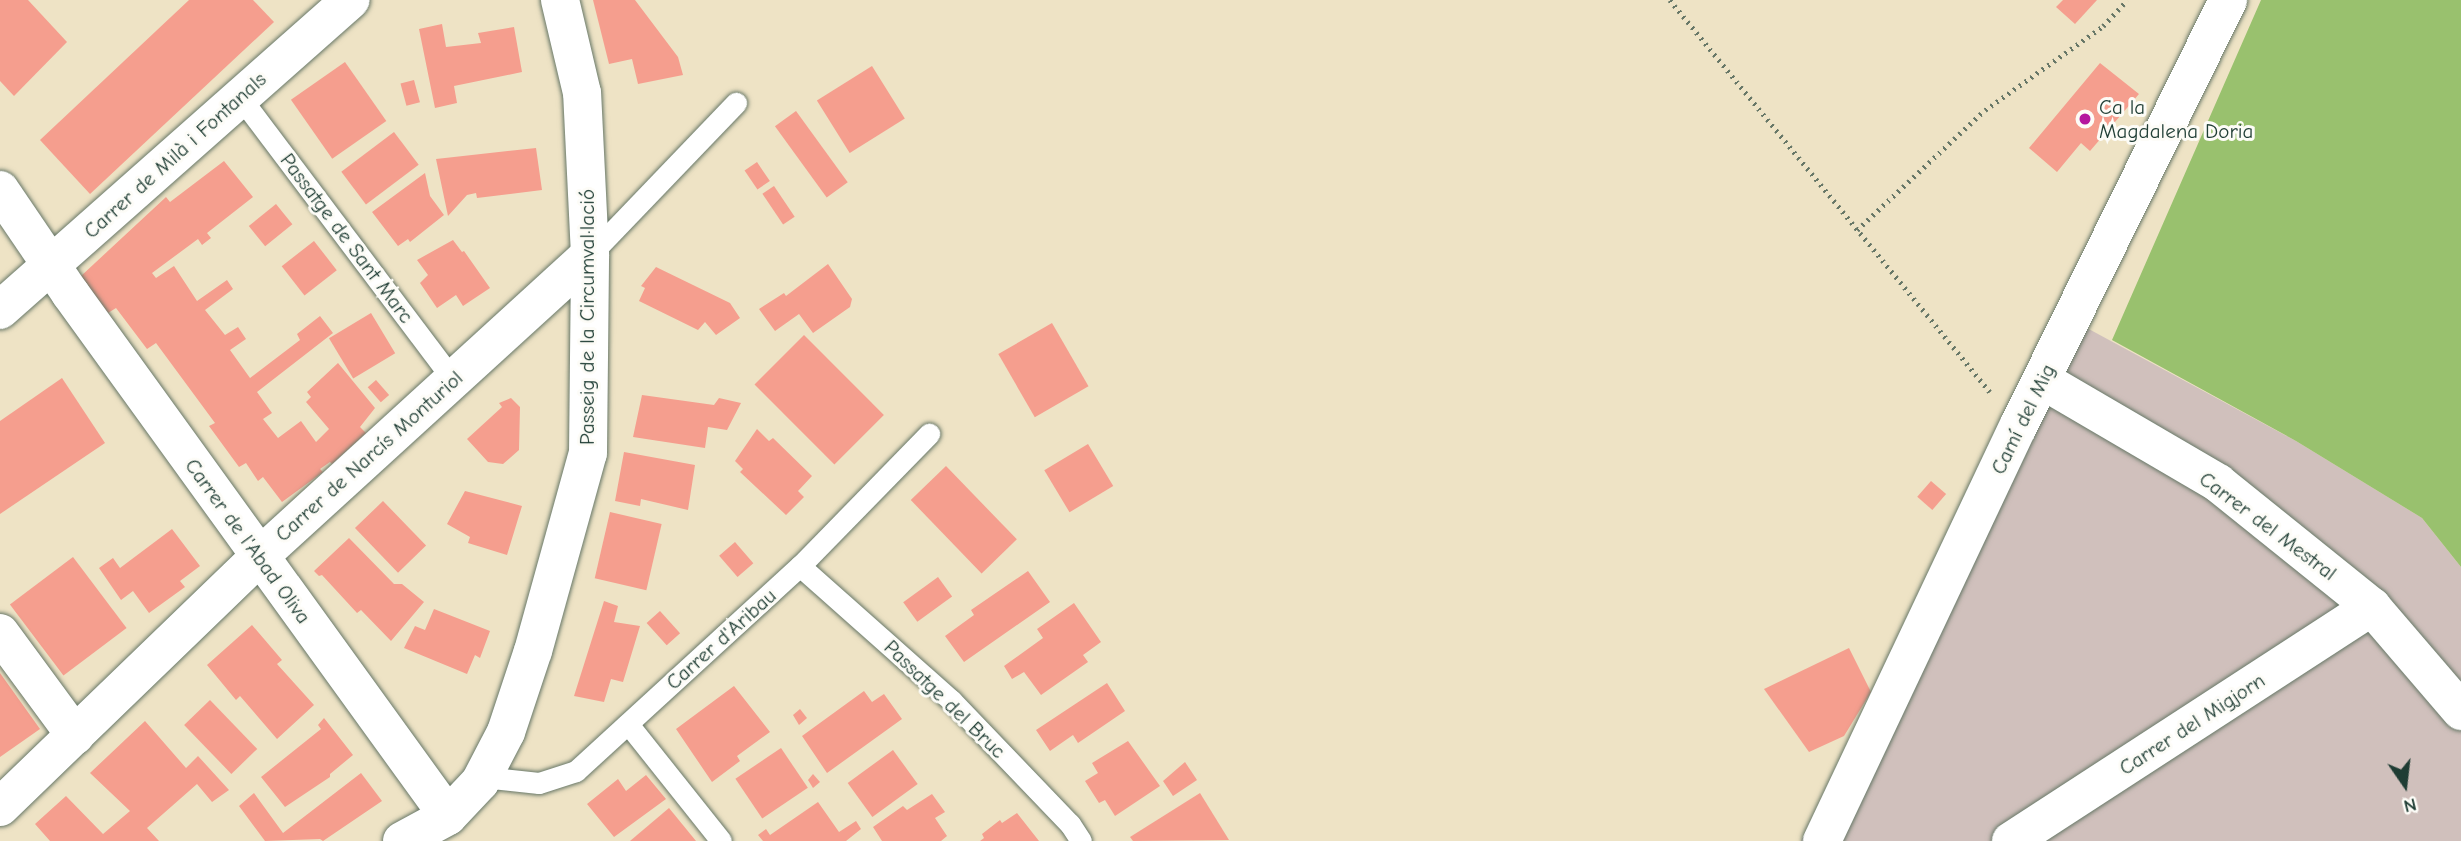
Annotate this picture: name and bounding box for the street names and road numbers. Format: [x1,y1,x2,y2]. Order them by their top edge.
street label: Carrer de Milà i Fontanals [79,66,271,244]
street label: Passatge de Sant Marc [275,148,419,328]
street label: Passeig de la Circumval·lació [574,189,600,445]
street label: Camí del Mig [1985,360,2061,478]
street label: Carrer de Narcís Monturiol [270,365,468,547]
street label: Carrer de l'Abad Oliva [180,454,316,628]
street label: Carrer del Mestral [2194,466,2342,586]
street label: Carrer d'Aribau [661,583,781,695]
street label: Passatge del Bruc [879,635,1011,763]
street label: Carrer del Migjorn [2114,668,2270,780]

